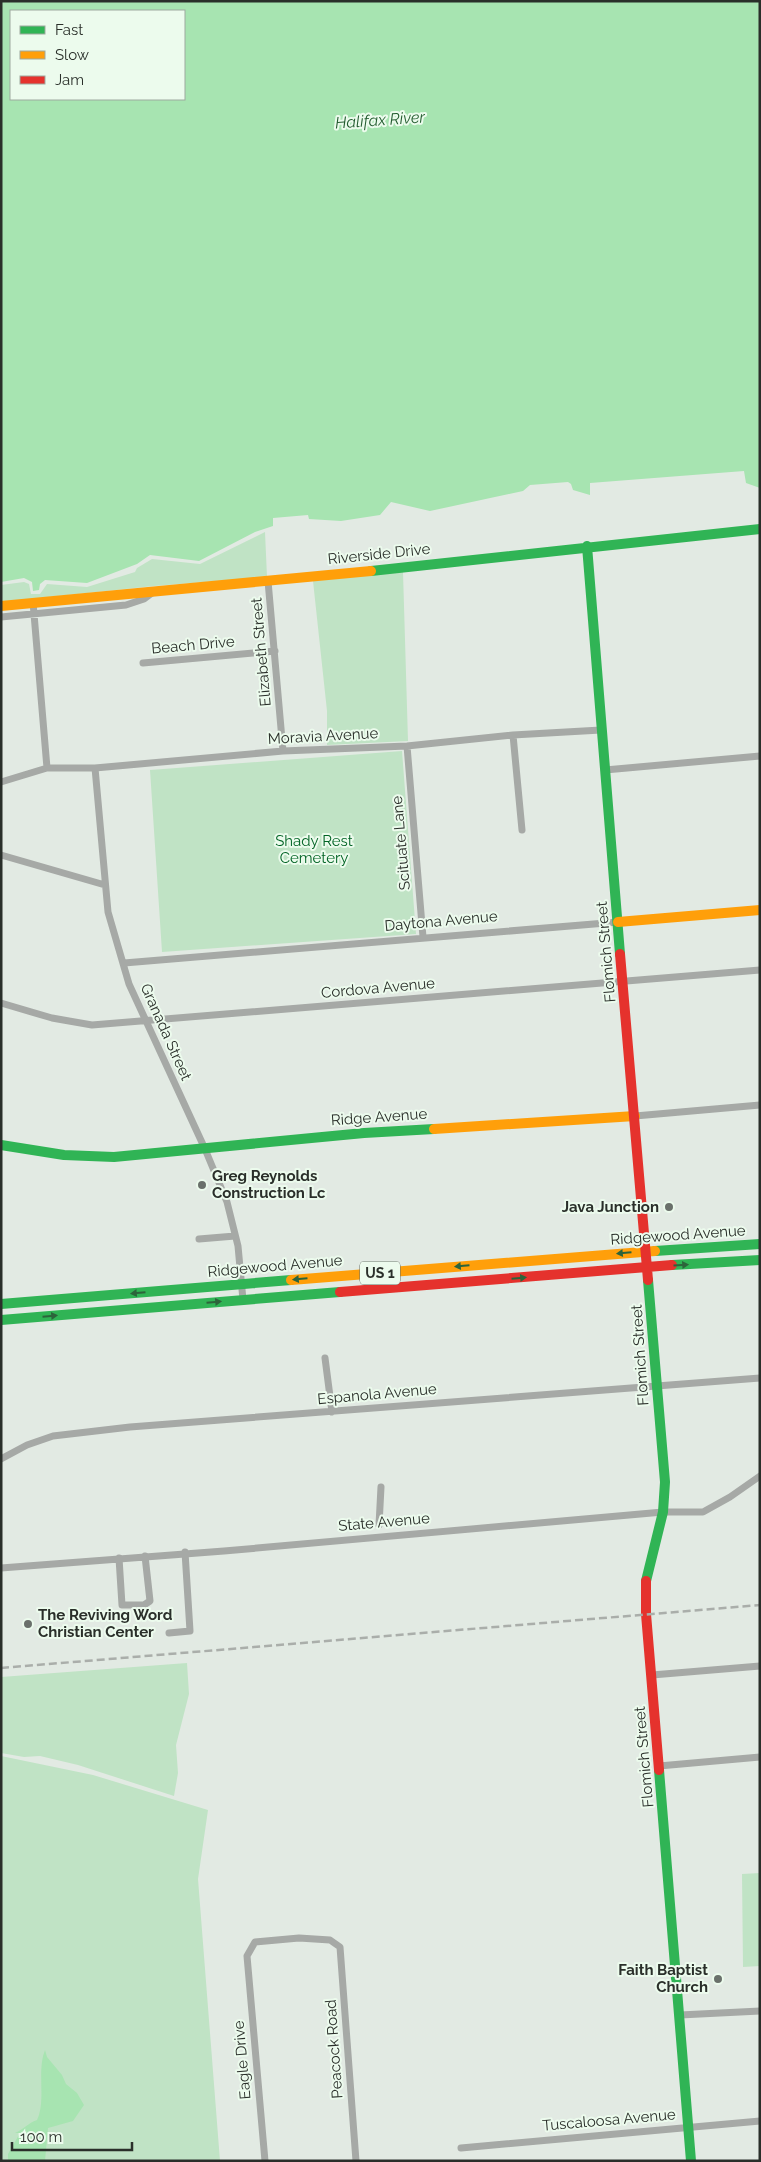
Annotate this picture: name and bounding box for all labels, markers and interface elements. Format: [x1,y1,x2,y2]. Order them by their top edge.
legend [10,10,185,100]
text: Fast [55,21,83,39]
text: Slow [55,46,89,64]
text: Jam [55,71,84,89]
water label: Halifax River [335,107,426,133]
street label: Riverside Drive [327,540,431,568]
street label: Elizabeth Street [247,597,275,707]
street label: Beach Drive [151,632,236,658]
street label: Moravia Avenue [267,724,379,748]
street label: Scituate Lane [388,795,414,891]
park label: Shady Rest Cemetery [275,832,353,867]
street label: Flomich Street [593,901,619,1003]
street label: Daytona Avenue [384,907,498,935]
street label: Cordova Avenue [320,974,436,1002]
street label: Granada Street [137,981,195,1083]
street label: Ridge Avenue [330,1105,428,1129]
place label: Greg Reynolds Construction Lc [212,1167,326,1202]
marker: Greg Reynolds Construction Lc [196,1179,208,1191]
place label: Java Junction [562,1198,659,1216]
marker: Java Junction [663,1201,675,1213]
street label: Ridgewood Avenue [610,1221,746,1249]
one-way arrow [616,1249,632,1257]
street label: Ridgewood Avenue [207,1251,343,1281]
one-way arrow [673,1261,689,1269]
road number: US 1 [360,1262,400,1284]
one-way arrow [454,1262,470,1270]
one-way arrow [511,1273,527,1281]
one-way arrow [292,1276,308,1284]
one-way arrow [130,1289,146,1297]
one-way arrow [206,1298,222,1306]
street label: Flomich Street [627,1304,653,1406]
one-way arrow [42,1312,58,1320]
street label: Espanola Avenue [317,1380,438,1408]
street label: State Avenue [337,1509,431,1535]
place label: The Reviving Word Christian Center [38,1606,173,1641]
marker: The Reviving Word Christian Center [22,1618,34,1630]
street label: Flomich Street [631,1706,657,1808]
place label: Faith Baptist Church [618,1961,708,1996]
marker: Faith Baptist Church [712,1973,724,1985]
street label: Peacock Road [322,1999,346,2099]
street label: Eagle Drive [230,2020,254,2100]
street label: Tuscaloosa Avenue [542,2105,677,2135]
scale bar [12,2120,132,2152]
text: 100 m [20,2128,62,2146]

